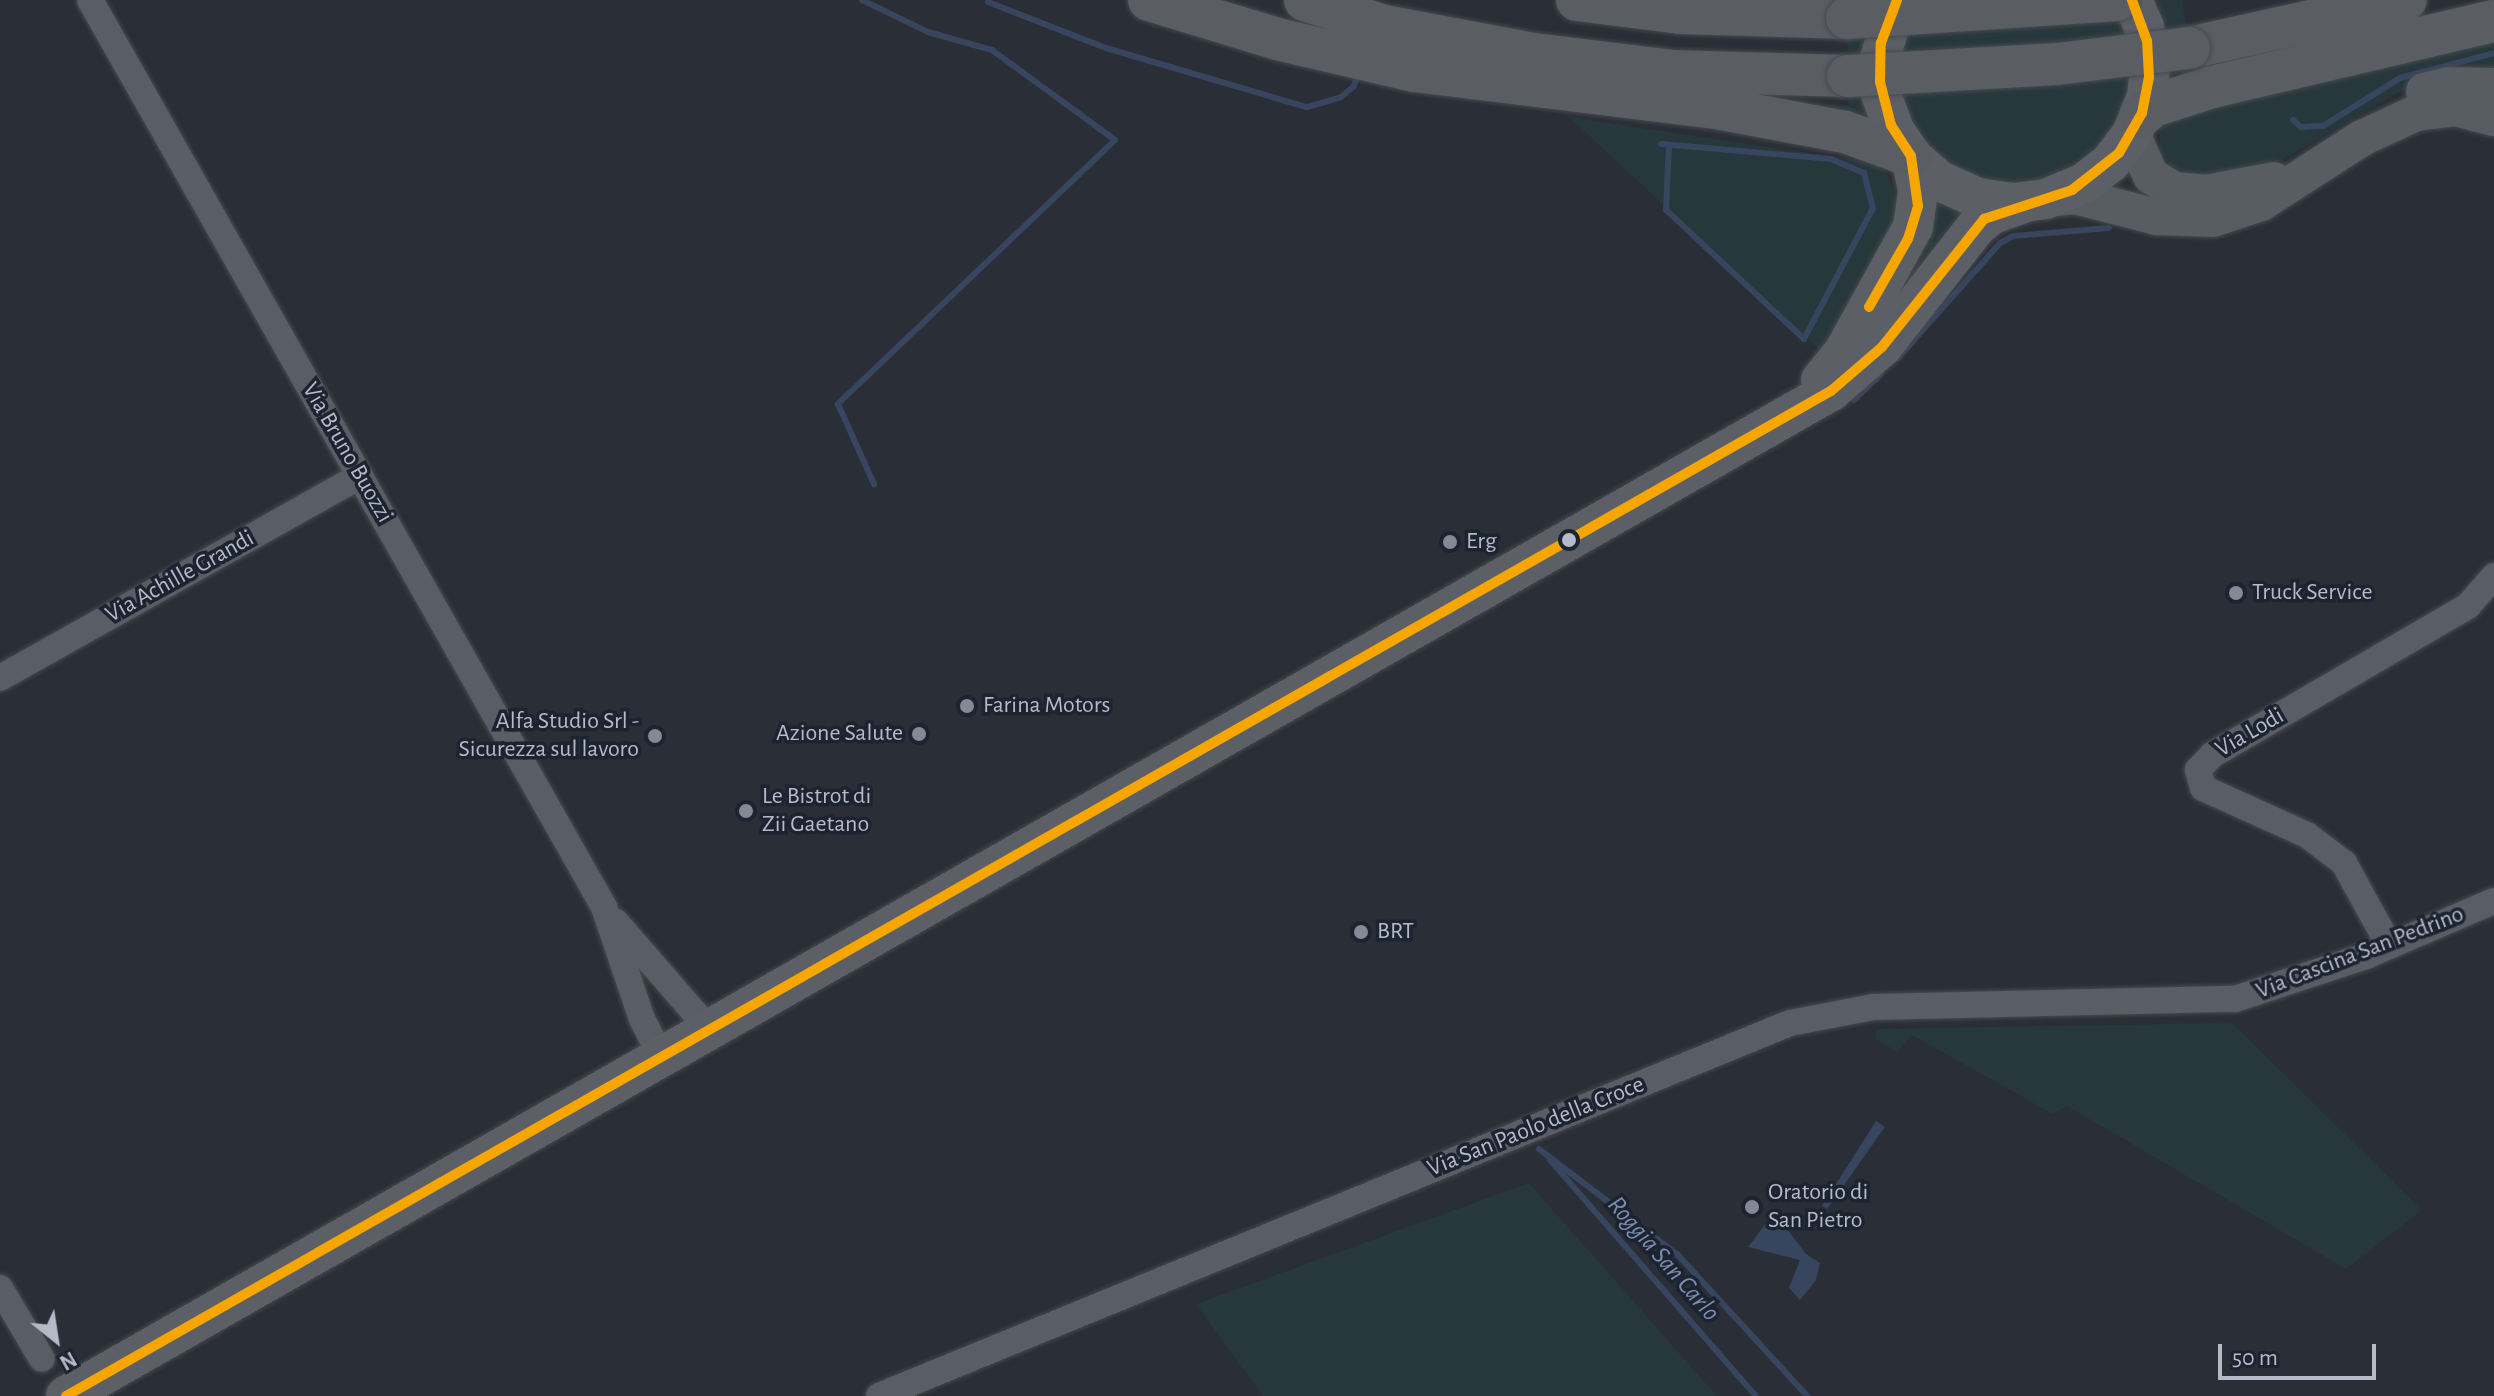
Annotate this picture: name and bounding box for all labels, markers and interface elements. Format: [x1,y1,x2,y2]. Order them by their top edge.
street label: Via Bruno Buozzi [295,378,399,528]
street label: Via Achille Grandi [101,524,259,630]
place label: Erg [1466,528,1497,556]
unlabelled marker [1561,532,1577,548]
marker: Erg [1441,533,1459,551]
place label: Truck Service [2252,579,2373,607]
marker: Truck Service [2227,584,2245,602]
place label: Farina Motors [983,692,1110,720]
marker: Farina Motors [958,697,976,715]
street label: Via Lodi [2211,702,2289,764]
place label: Alfa Studio Srl - Sicurezza sul lavoro [458,708,639,764]
place label: Azione Salute [776,720,903,748]
marker: Azione Salute [910,725,928,743]
marker: Alfa Studio Srl - Sicurezza sul lavoro [646,727,664,745]
place label: Le Bistrot di Zii Gaetano [762,783,871,839]
marker: Le Bistrot di Zii Gaetano [737,802,755,820]
street label: Via Cascina San Pedrino [2252,900,2468,1006]
place label: BRT [1377,918,1414,946]
marker: BRT [1352,923,1370,941]
street label: Via San Paolo della Croce [1424,1070,1648,1184]
place label: Oratorio di San Pietro [1768,1179,1868,1235]
water label: Roggia San Carlo [1600,1190,1726,1328]
marker: Oratorio di San Pietro [1743,1198,1761,1216]
north arrow [16,1300,96,1380]
scale bar [2222,1328,2380,1378]
text: 50 m [2232,1346,2278,1370]
text: N [56,1347,80,1374]

